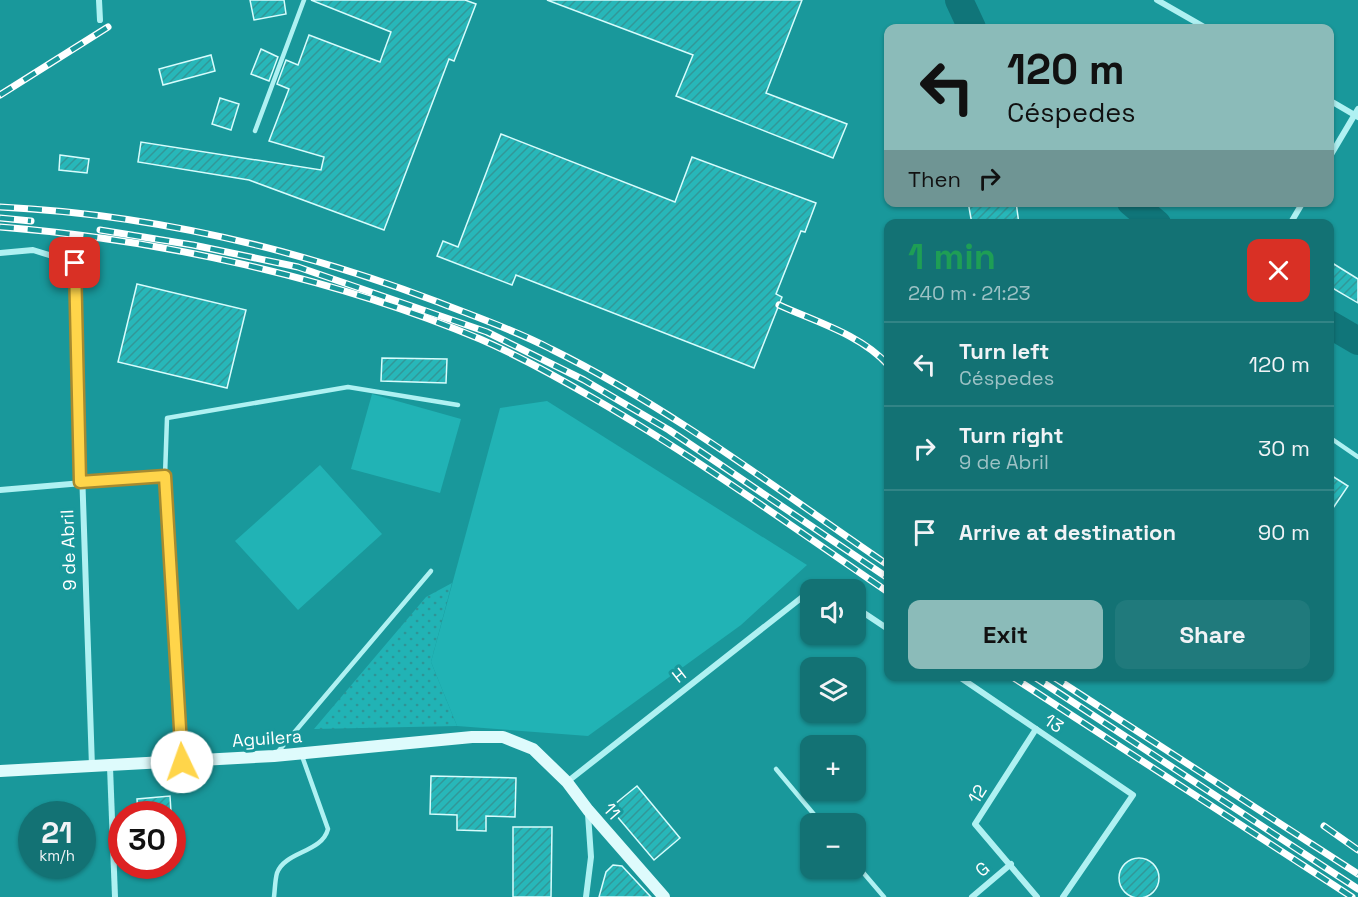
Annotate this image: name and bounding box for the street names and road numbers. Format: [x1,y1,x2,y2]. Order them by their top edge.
street label: 9 de Abril [55,509,81,591]
street label: H [667,662,691,688]
street label: 13 [1040,708,1068,738]
street label: Aguilera [231,724,303,752]
street label: 12 [962,780,992,808]
street label: 11 [598,798,626,824]
street label: G [970,856,994,882]

